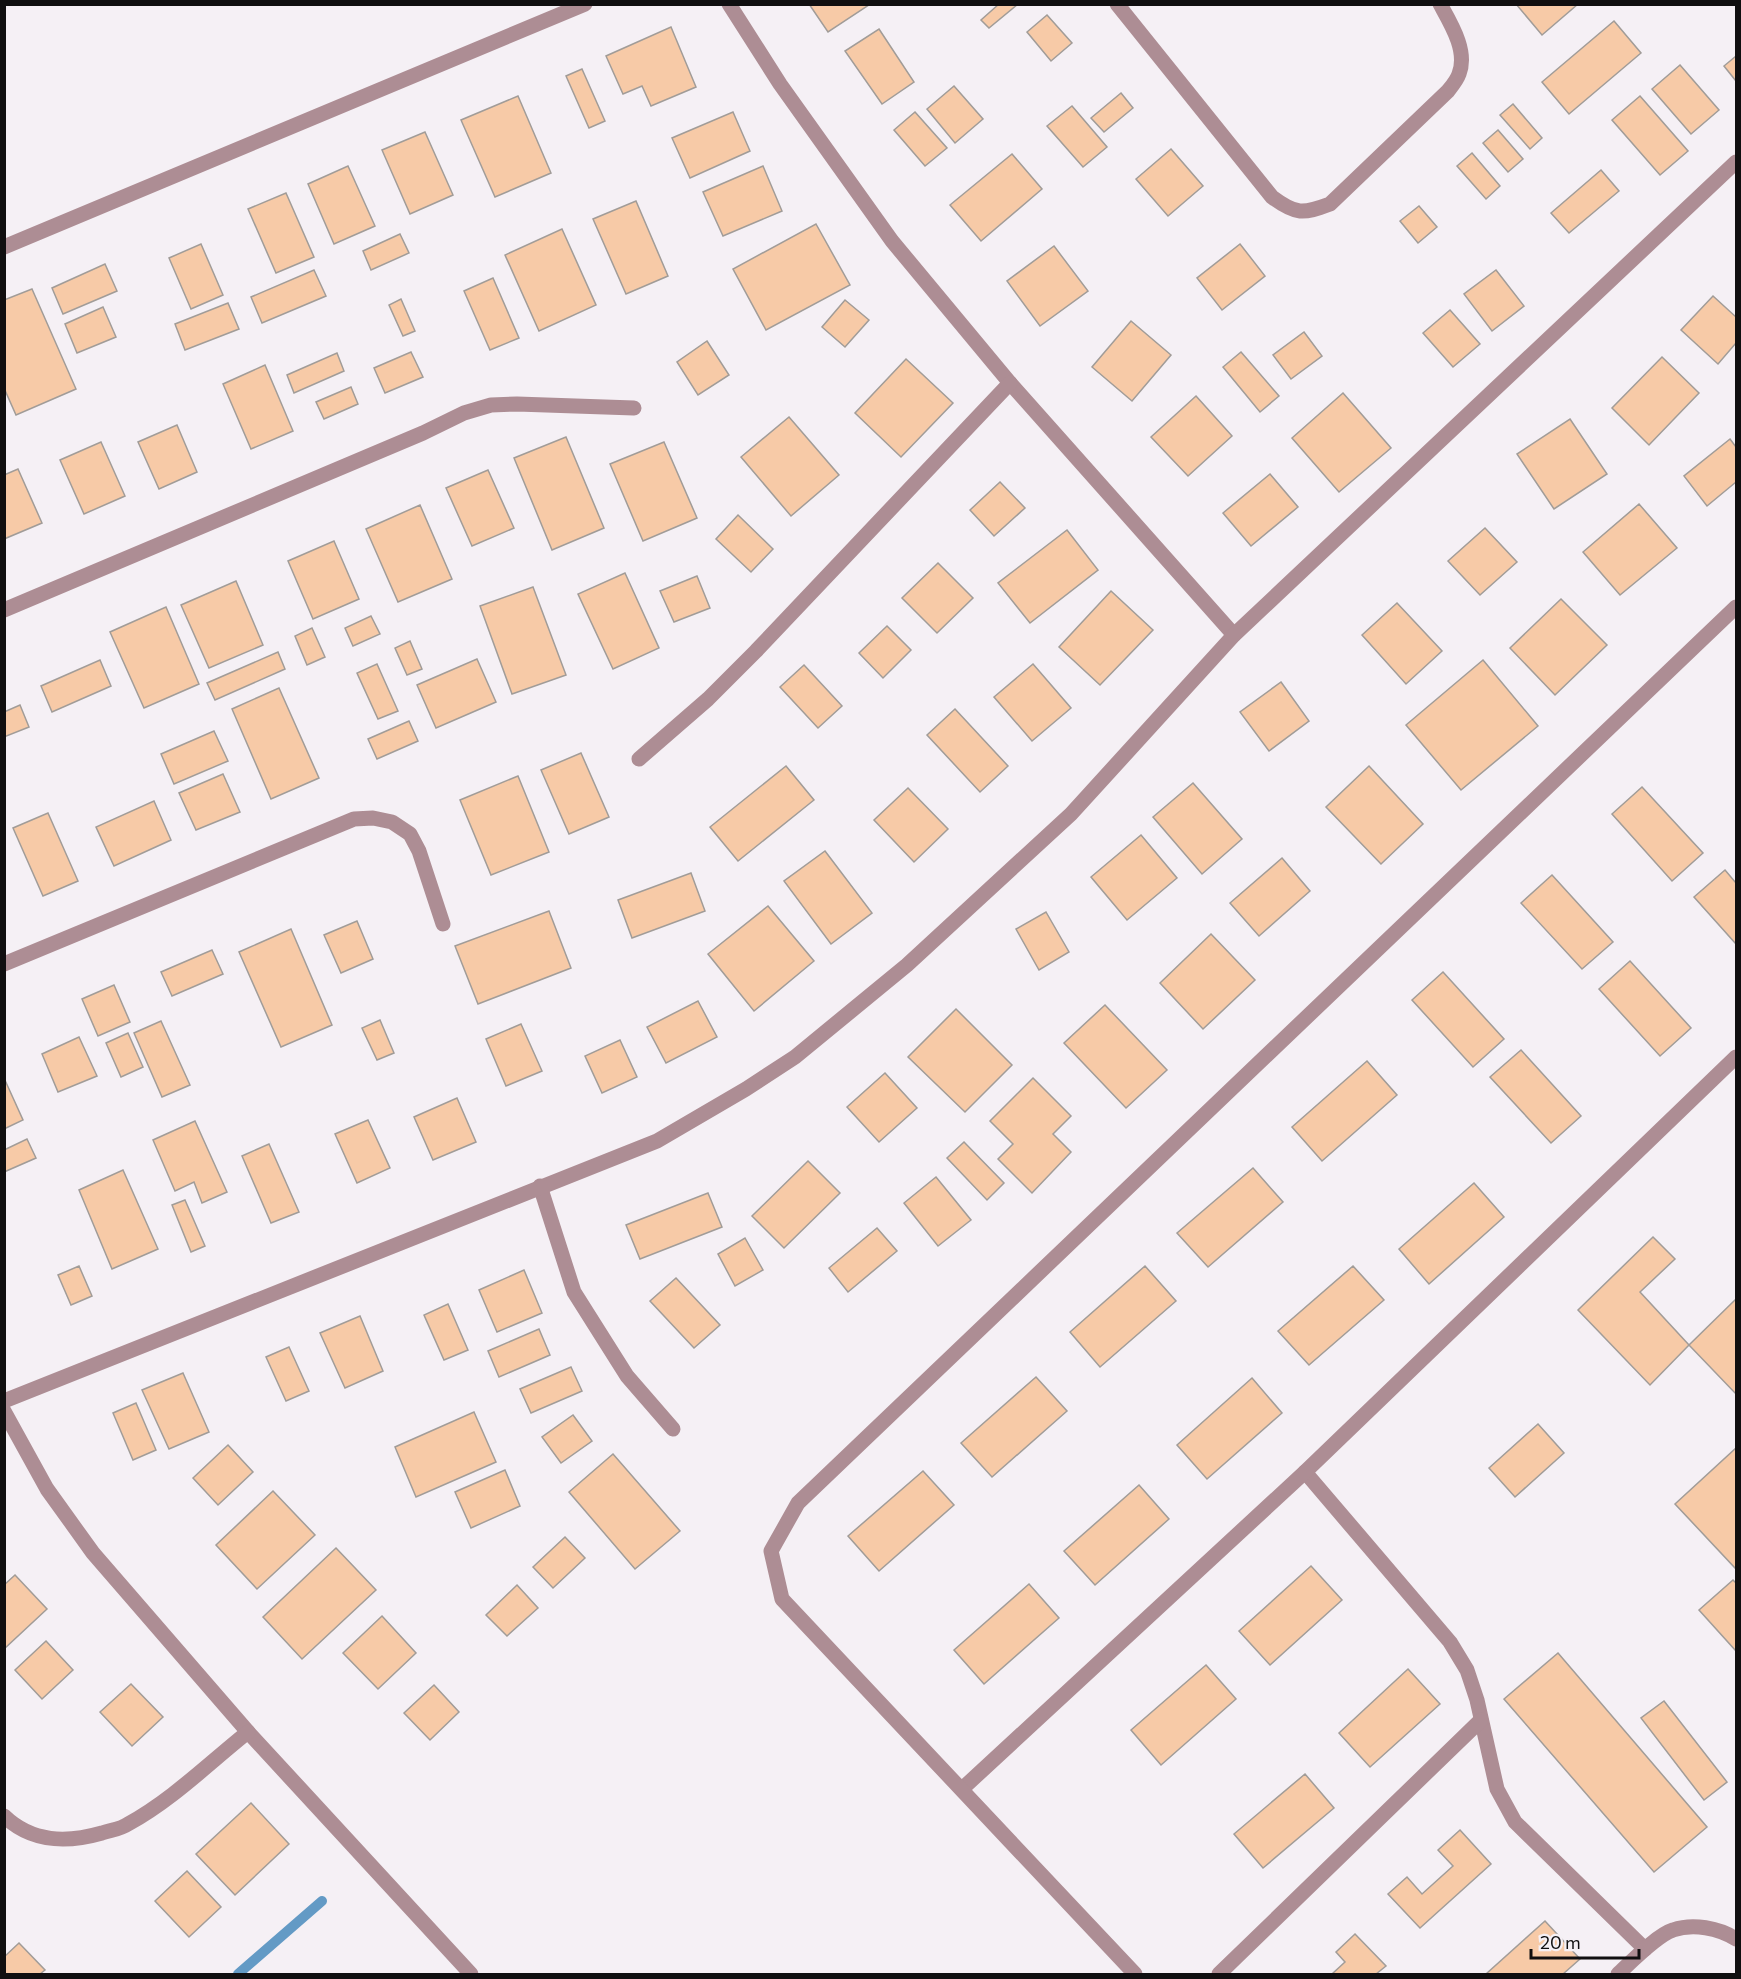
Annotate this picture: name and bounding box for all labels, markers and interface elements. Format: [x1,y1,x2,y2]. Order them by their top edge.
scale bar [1531,1922,1639,1960]
text: 20 m [1540,1931,1581,1953]

